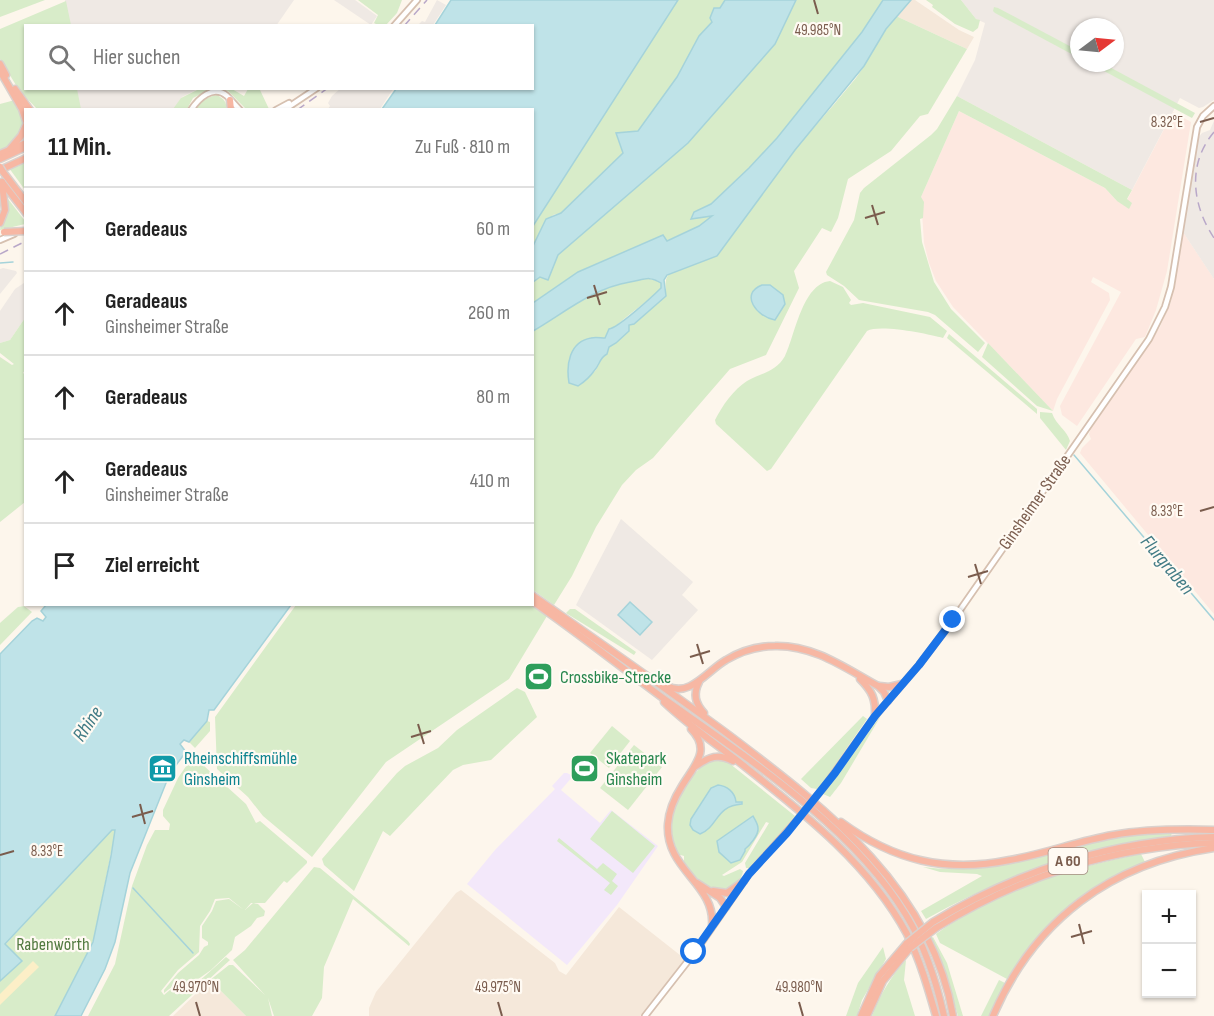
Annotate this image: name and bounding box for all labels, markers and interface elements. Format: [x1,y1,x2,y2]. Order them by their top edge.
north arrow [1070,18,1124,72]
text: 49.985°N [795,21,841,40]
search box [24,24,534,90]
icon: search [45,41,78,74]
text: Hier suchen [93,44,181,71]
text: 8.32°E [1151,113,1183,132]
text: 11 Min. [48,132,112,163]
text: Zu Fuß · 810 m [415,135,510,159]
icon: ahead [48,213,81,246]
text: Geradeaus [105,216,188,243]
text: 60 m [476,217,510,241]
text: Geradeaus [105,288,188,315]
icon: ahead [48,297,81,330]
text: 260 m [468,301,510,325]
text: Ginsheimer Straße [105,315,229,339]
icon: ahead [48,381,81,414]
text: Geradeaus [105,384,188,411]
text: 80 m [476,385,510,409]
street label: Ginsheimer Straße [994,450,1076,554]
text: Geradeaus [105,456,188,483]
icon: ahead [48,465,81,498]
text: 410 m [470,469,510,493]
text: Ginsheimer Straße [105,483,229,507]
text: 8.33°E [1151,502,1183,521]
water label: Flurgraben [1135,530,1199,600]
icon: arrive [48,549,81,582]
text: Ziel erreicht [105,552,200,579]
route end [939,606,965,632]
sports icon: Crossbike-Strecke [523,661,555,693]
place label: Crossbike-Strecke [560,667,671,688]
water label: Rhine [68,702,108,746]
place label: Rheinschiffsmühle Ginsheim [184,748,297,790]
place label: Skatepark Ginsheim [606,748,667,790]
museum icon: Rheinschiffsmühle Ginsheim [147,752,179,784]
sports icon: Skatepark Ginsheim [569,752,601,784]
text: 8.33°E [31,842,63,861]
road number: A 60 [1048,848,1088,874]
map controls [1142,890,1196,998]
button: + [1142,890,1196,944]
park label: Rabenwörth [16,934,90,955]
route start [680,938,706,964]
button: − [1142,944,1196,998]
text: 49.970°N [173,978,219,997]
text: 49.975°N [475,978,521,997]
text: 49.980°N [775,978,823,997]

